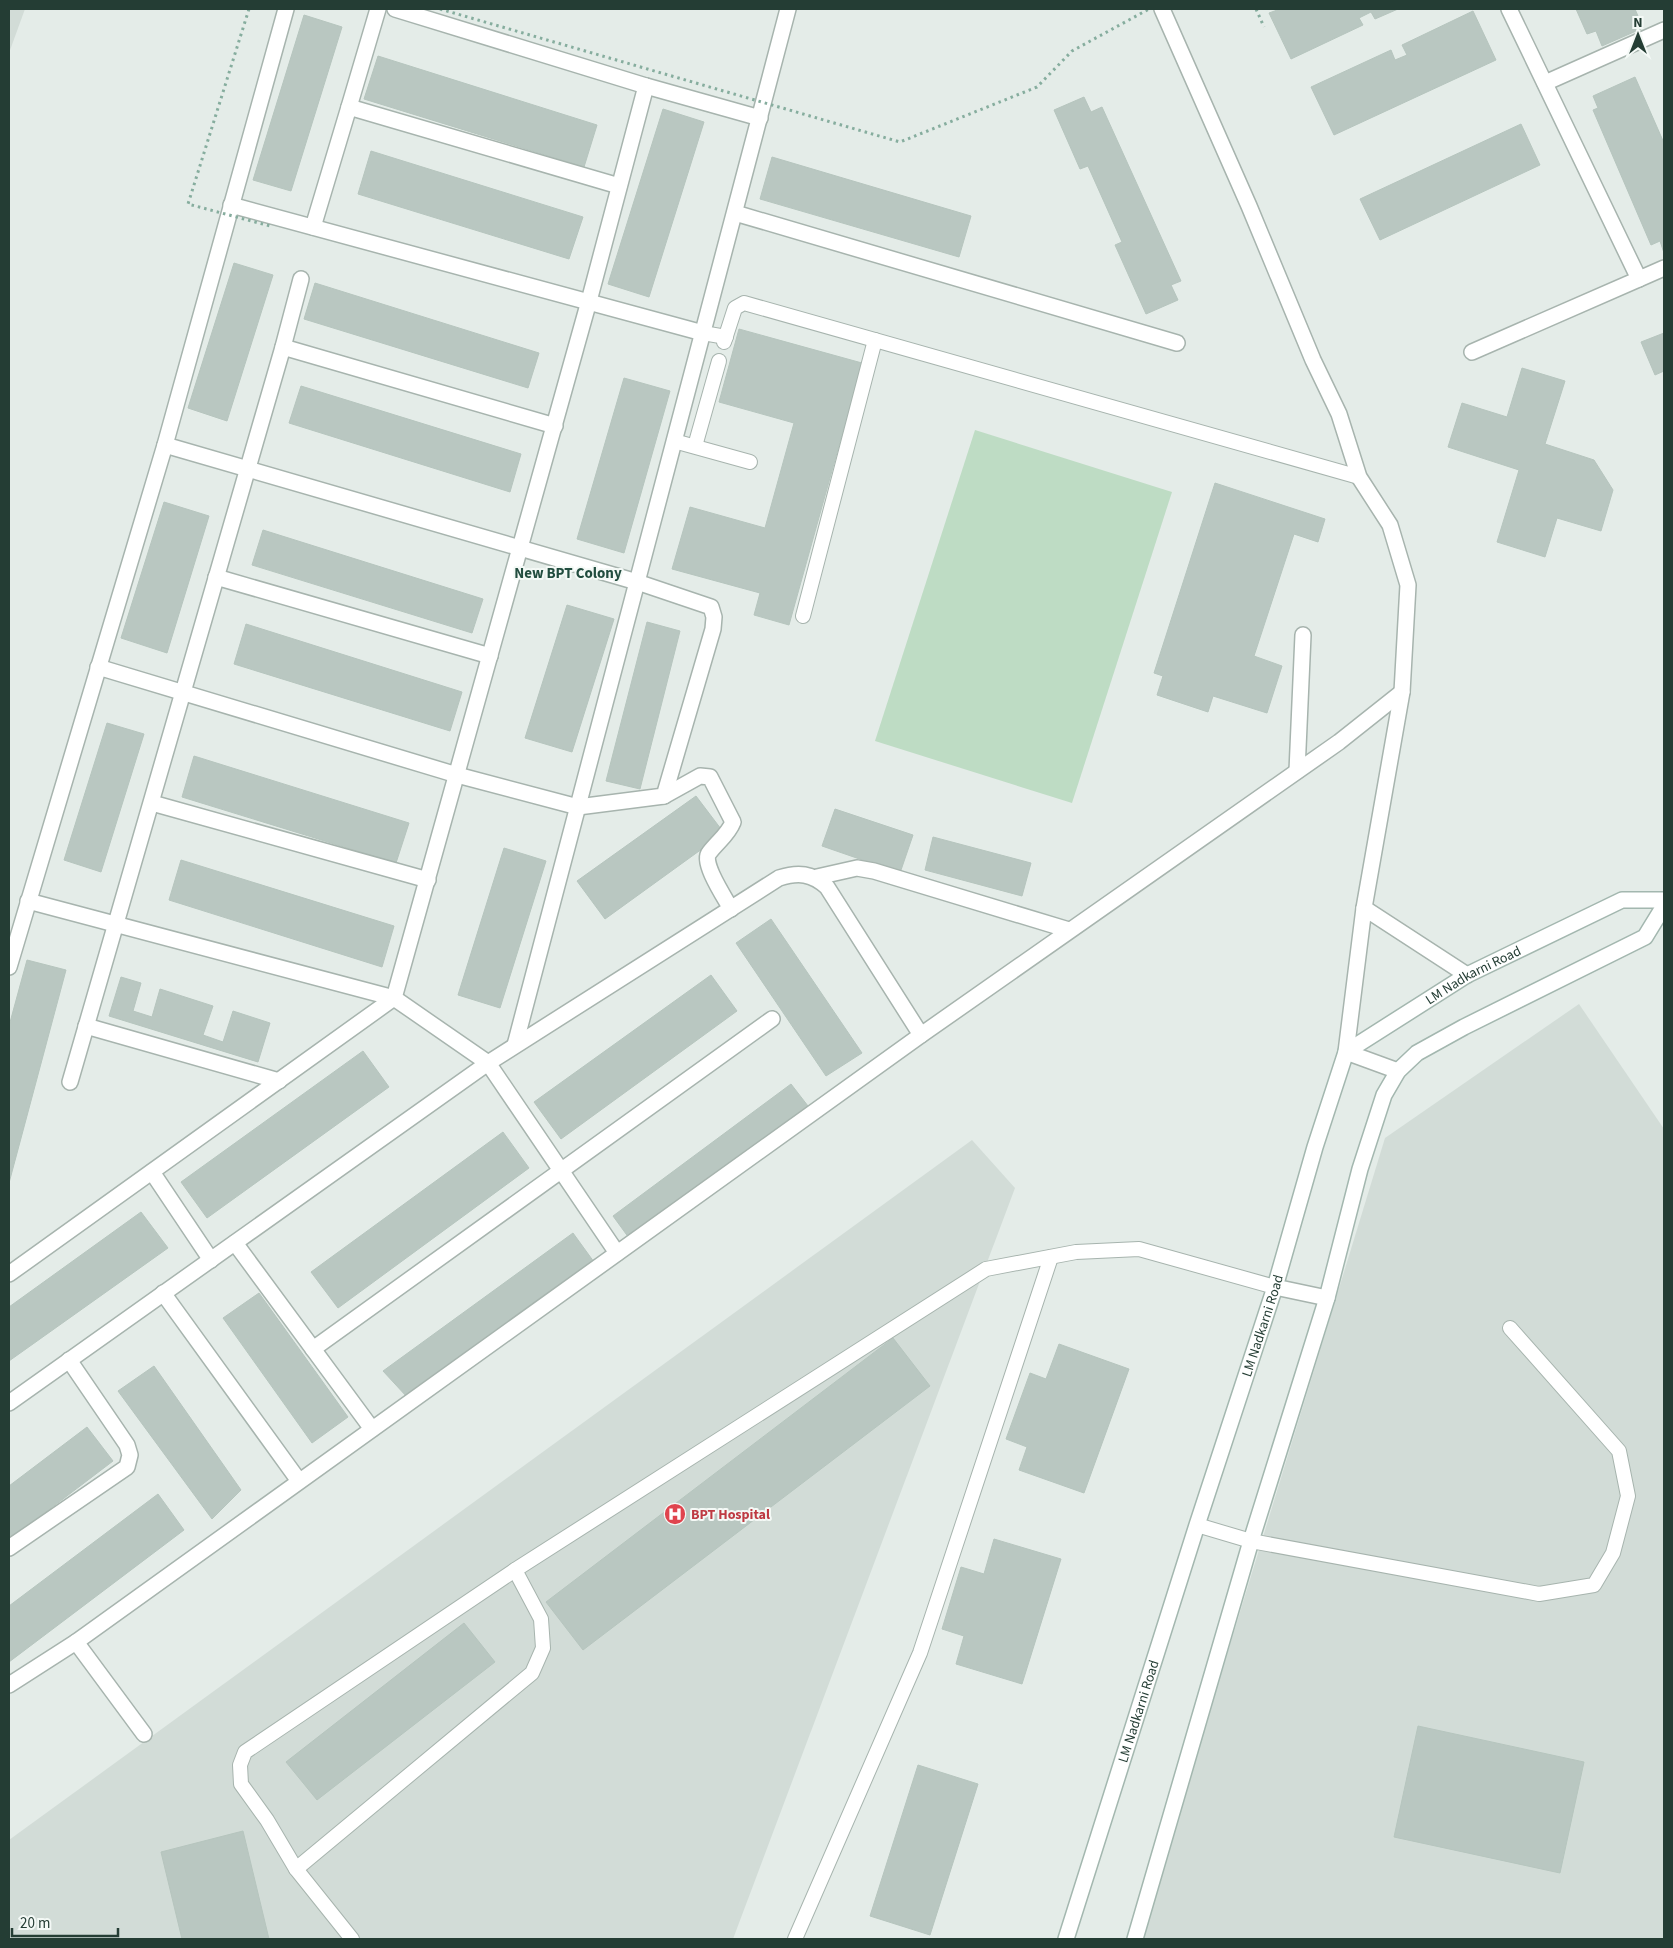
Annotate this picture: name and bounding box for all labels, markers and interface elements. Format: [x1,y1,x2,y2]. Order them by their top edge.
north arrow [1613,10,1663,60]
text: N [1633,13,1643,33]
district label: New BPT Colony [514,563,622,584]
street label: LM Nadkarni Road [1422,941,1525,1010]
street label: LM Nadkarni Road [1237,1272,1289,1380]
hospital icon: BPT Hospital [663,1502,687,1526]
place label: BPT Hospital [691,1505,770,1525]
street label: LM Nadkarni Road [1113,1658,1165,1765]
scale bar [12,1906,119,1938]
text: 20 m [20,1913,50,1934]

